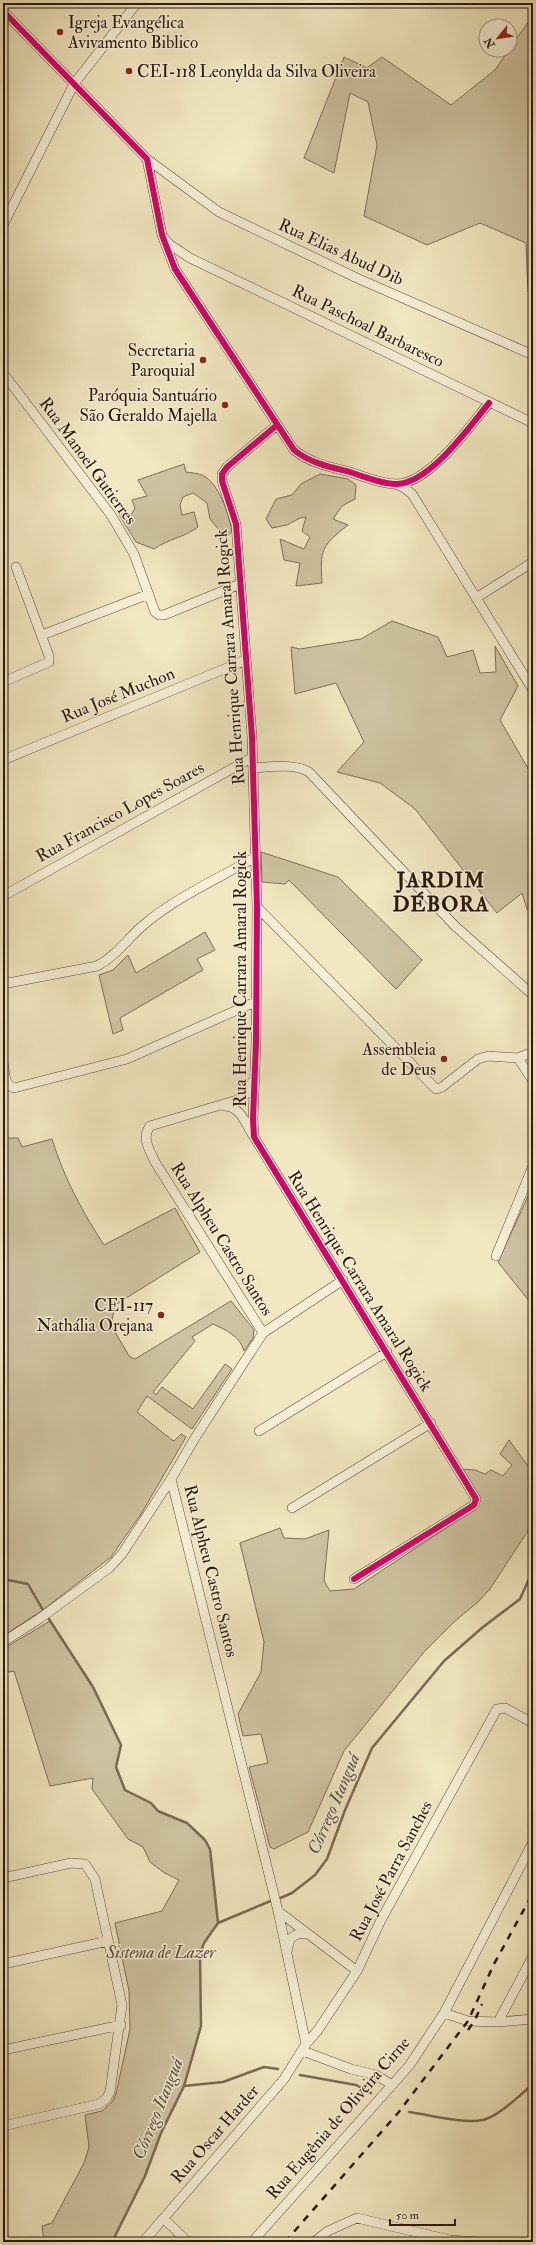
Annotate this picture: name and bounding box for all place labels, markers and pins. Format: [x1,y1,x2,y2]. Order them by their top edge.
place label: Igreja Evangélica Avivamento Biblico [67,12,198,53]
marker: Igreja Evangélica Avivamento Biblico [55,27,65,37]
place label: CEI-118 Leonylda da Silva Oliveira [137,61,377,83]
marker: CEI-118 Leonylda da Silva Oliveira [124,66,134,76]
place label: Secretaria Paroquial [128,340,196,381]
marker: Secretaria Paroquial [198,355,208,365]
place label: Paróquia Santuário São Geraldo Majella [80,385,218,426]
marker: Paróquia Santuário São Geraldo Majella [220,400,230,410]
place label: Assembleia de Deus [361,1039,437,1080]
marker: Assembleia de Deus [439,1054,449,1064]
place label: CEI-117 Nathália Orejana [36,1295,154,1336]
marker: CEI-117 Nathália Orejana [156,1310,166,1320]

